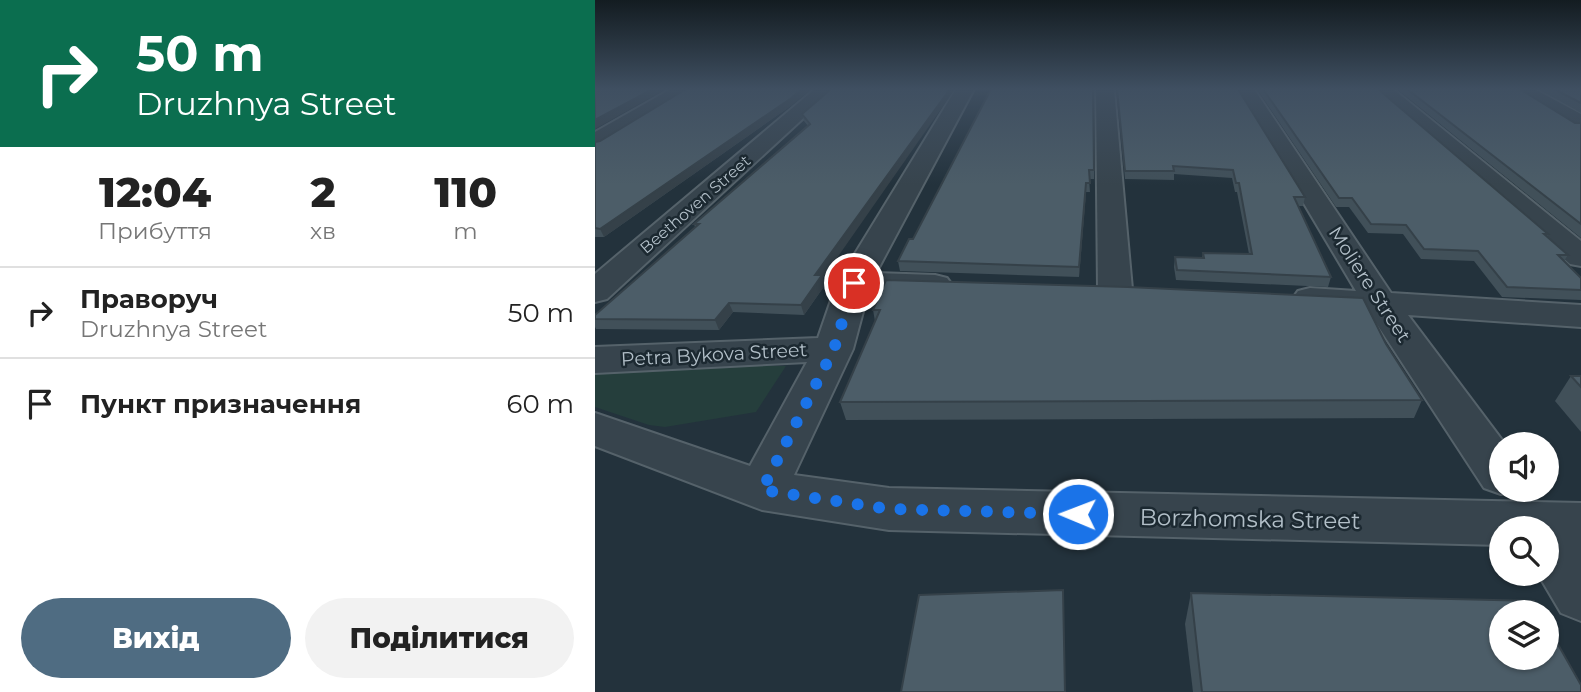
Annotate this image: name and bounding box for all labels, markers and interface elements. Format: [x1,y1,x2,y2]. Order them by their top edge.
text: 50 m [136,24,264,83]
icon: right [21,28,112,119]
text: Druzhnya Street [136,84,397,123]
street label: Beethoven Street [636,151,755,257]
text: 12:04 [99,166,211,218]
text: 2 [310,166,336,218]
text: 110 [434,166,497,218]
text: Прибуття [98,217,212,245]
text: хв [310,217,336,245]
text: m [453,217,478,245]
street label: Moliere Street [1324,222,1416,347]
pin [824,253,884,313]
icon: arrive [835,264,873,302]
text: Праворуч [80,283,218,315]
icon: right [21,294,59,332]
text: 50 m [508,297,574,329]
text: Druzhnya Street [80,315,267,343]
street label: Petra Bykova Street [620,338,808,371]
icon: arrive [21,385,59,423]
text: Пункт призначення [80,388,361,420]
text: 60 m [507,388,574,420]
map controls [1489,432,1559,670]
button: sound [1489,432,1559,502]
position arrow [1041,477,1115,551]
street label: Borzhomska Street [1139,503,1361,535]
button: search [1489,516,1559,586]
button: Вихід [21,598,291,678]
button: Поділитися [305,598,574,678]
button: layers [1489,600,1559,670]

